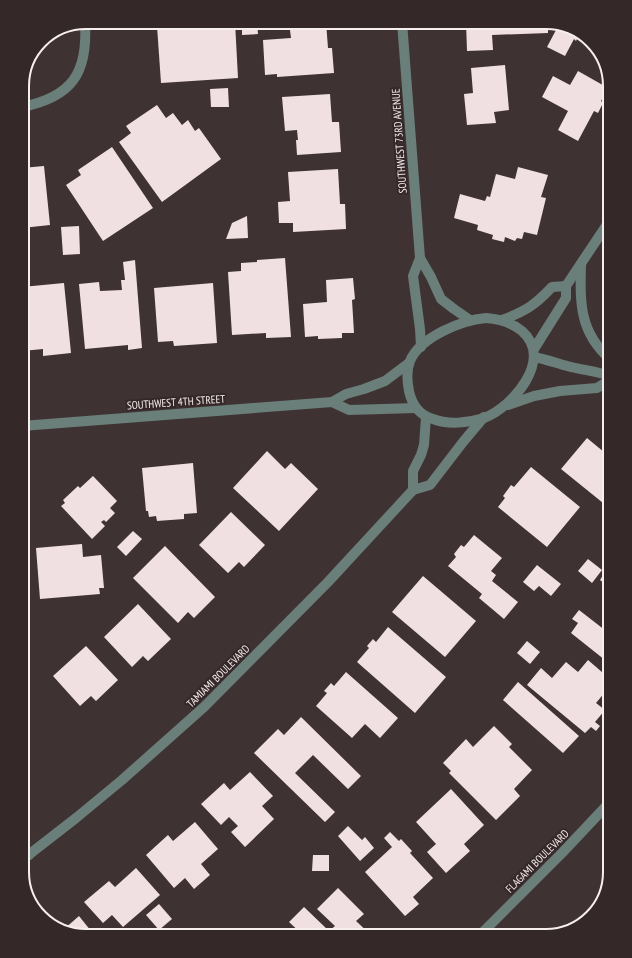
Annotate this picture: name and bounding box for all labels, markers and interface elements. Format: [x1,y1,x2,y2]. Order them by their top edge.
street label: SOUTHWEST 73RD AVENUE [388,88,410,194]
street label: SOUTHWEST 4TH STREET [126,392,226,412]
street label: TAMIAMI BOULEVARD [184,641,253,710]
street label: FLAGAMI BOULEVARD [502,826,572,896]

